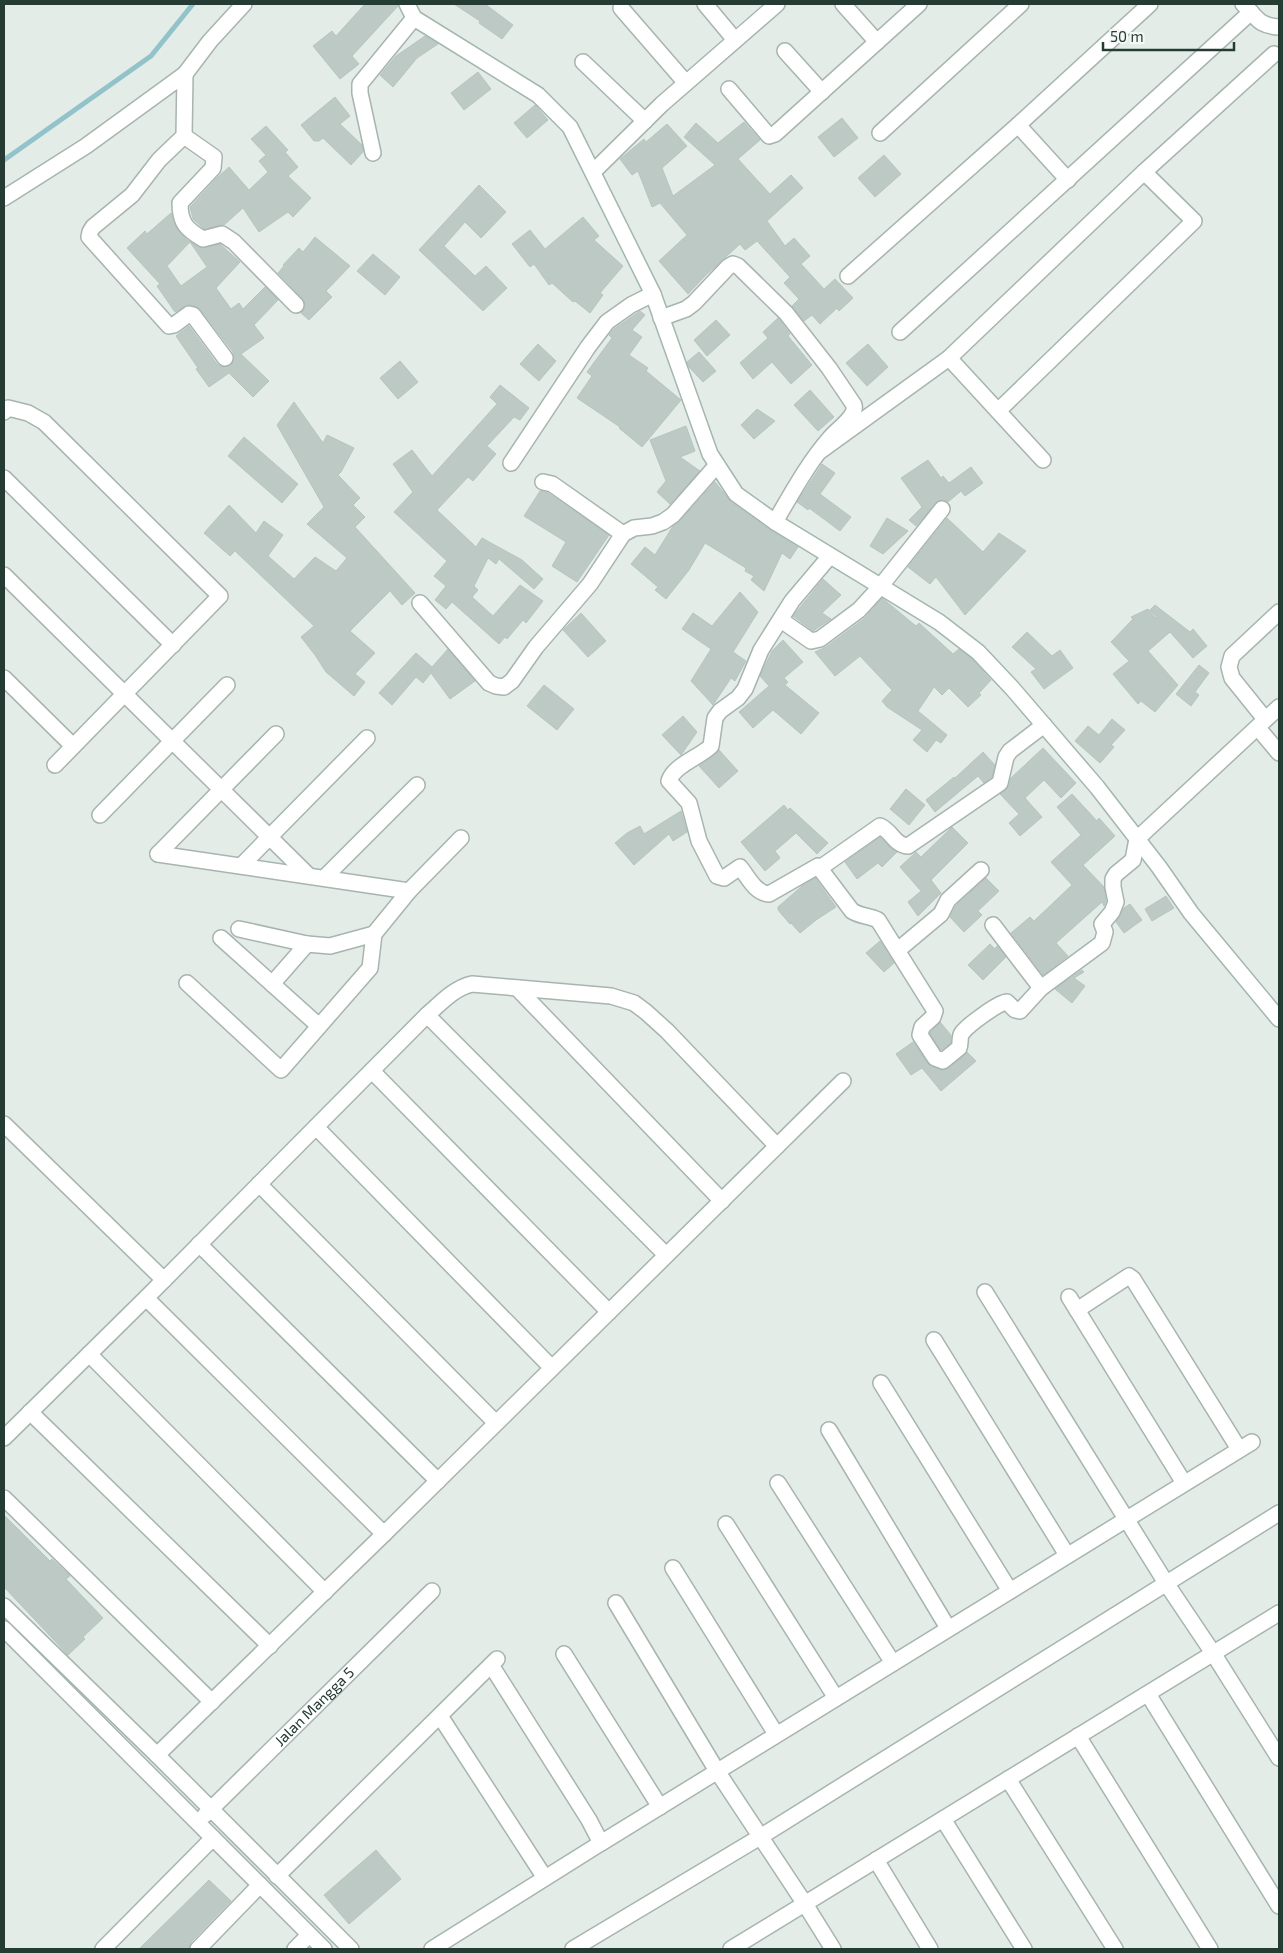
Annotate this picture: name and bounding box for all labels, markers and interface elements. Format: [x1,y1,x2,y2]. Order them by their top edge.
scale bar [1103,20,1234,52]
text: 50 m [1110,27,1144,45]
street label: Jalan Mangga 5 [270,1663,357,1749]

